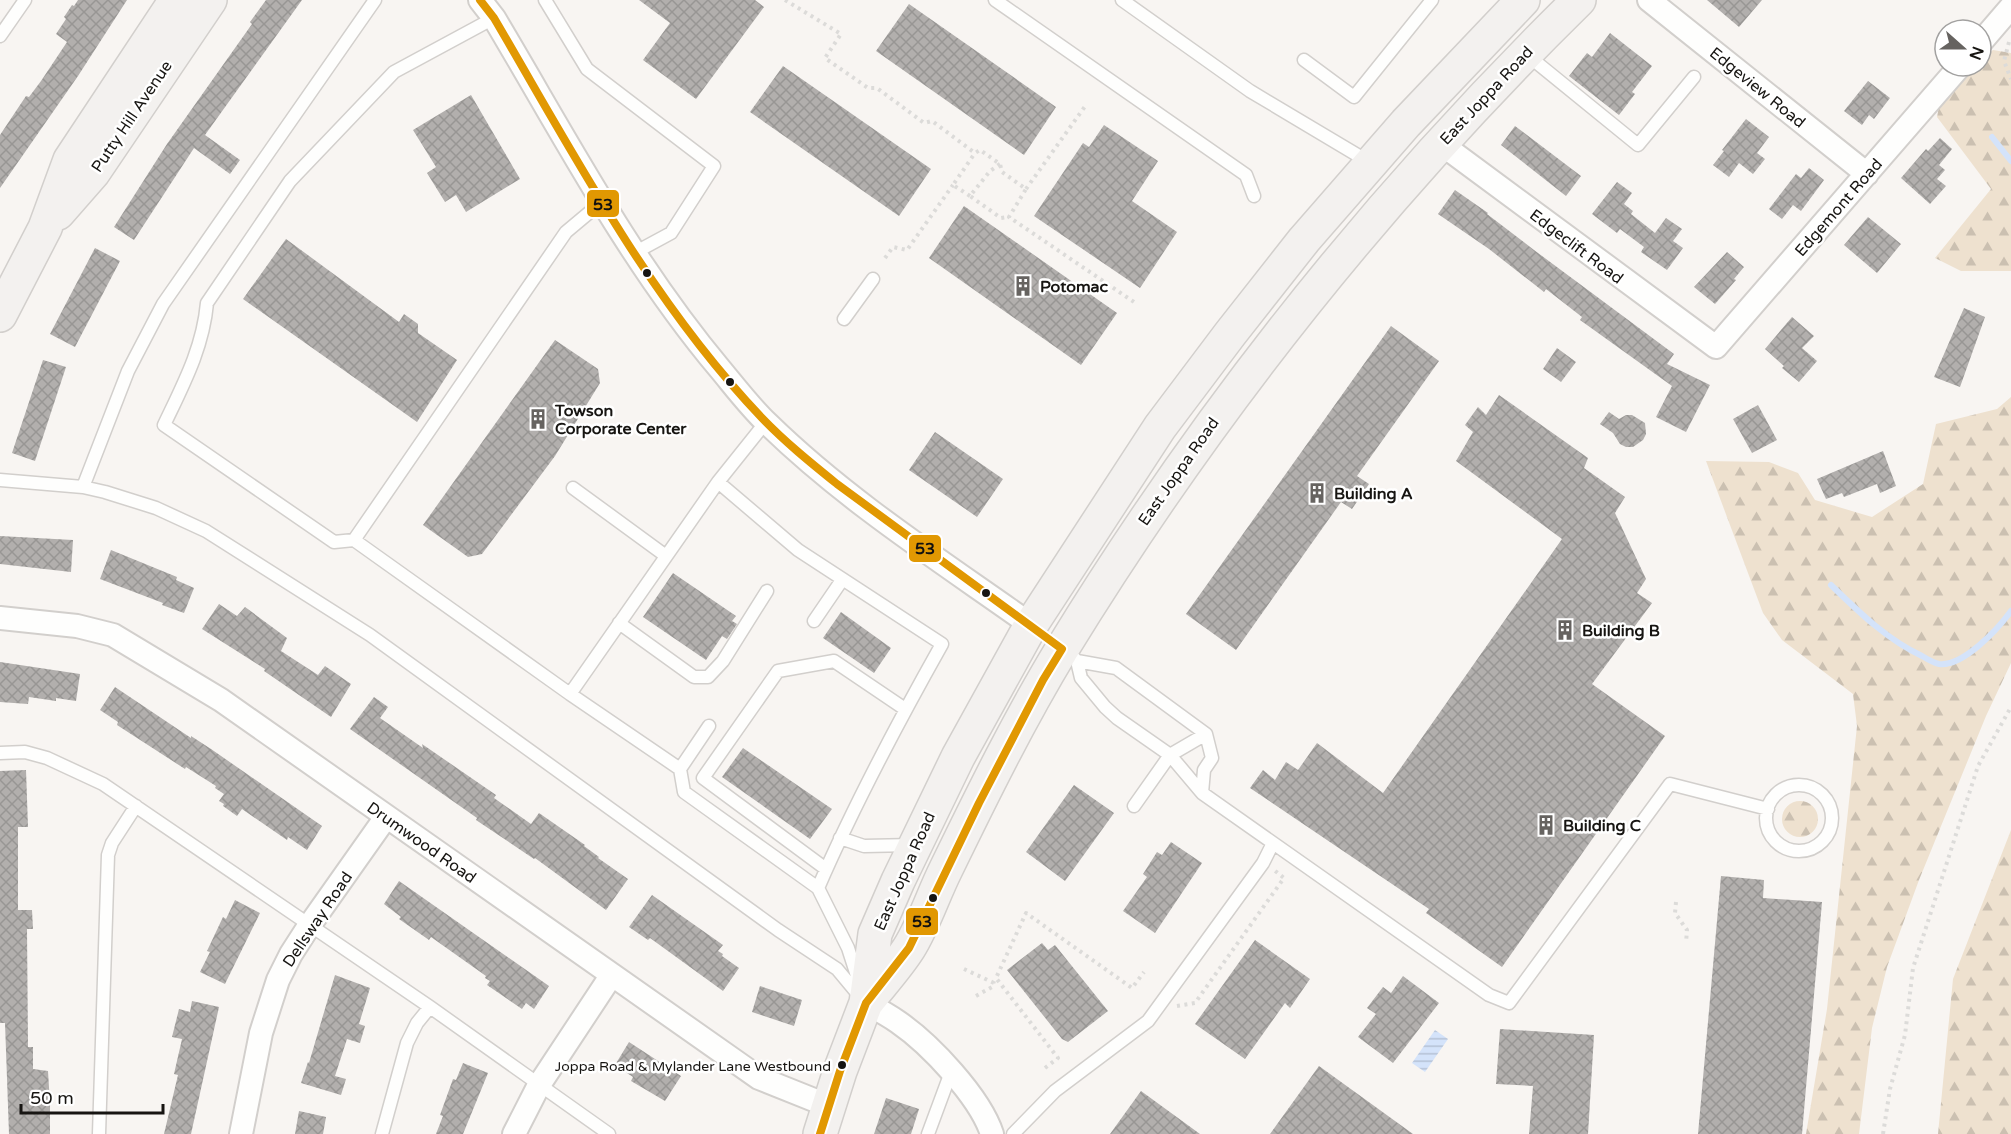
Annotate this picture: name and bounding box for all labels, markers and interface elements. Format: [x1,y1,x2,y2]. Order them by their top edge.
north arrow [1933,18,1993,78]
street label: East Joppa Road [1436,42,1538,149]
street label: Edgeview Road [1705,43,1809,133]
text: N [1964,43,1988,63]
street label: Putty Hill Avenue [87,57,177,176]
street label: Edgemont Road [1791,154,1887,261]
line badge: 53 [586,189,620,218]
text: 53 [593,195,613,215]
street label: Edgeclift Road [1526,205,1627,289]
unlabelled marker [641,267,653,279]
building icon: Potomac [1011,274,1035,298]
place label: Potomac [1040,277,1109,297]
unlabelled marker [724,376,736,388]
place label: Towson Corporate Center [554,401,687,439]
building icon: Towson Corporate Center [526,407,550,431]
street label: East Joppa Road [1134,414,1224,530]
building icon: Building A [1305,481,1329,505]
place label: Building A [1334,484,1413,504]
line badge: 53 [908,534,942,563]
text: 53 [915,539,935,559]
unlabelled marker [980,587,992,599]
building icon: Building B [1553,618,1577,642]
place label: Building B [1582,621,1660,641]
street label: Drumwood Road [363,798,480,888]
street label: East Joppa Road [870,809,940,934]
building icon: Building C [1534,813,1558,837]
place label: Building C [1563,816,1641,836]
street label: Dellsway Road [279,868,357,971]
unlabelled marker [927,892,939,904]
line badge: 53 [905,907,939,936]
text: 53 [912,912,932,932]
place label: Joppa Road & Mylander Lane Westbound [555,1058,831,1075]
marker: Joppa Road & Mylander Lane Westbound [836,1059,848,1071]
scale bar [21,1077,164,1115]
text: 50 m [30,1087,74,1109]

